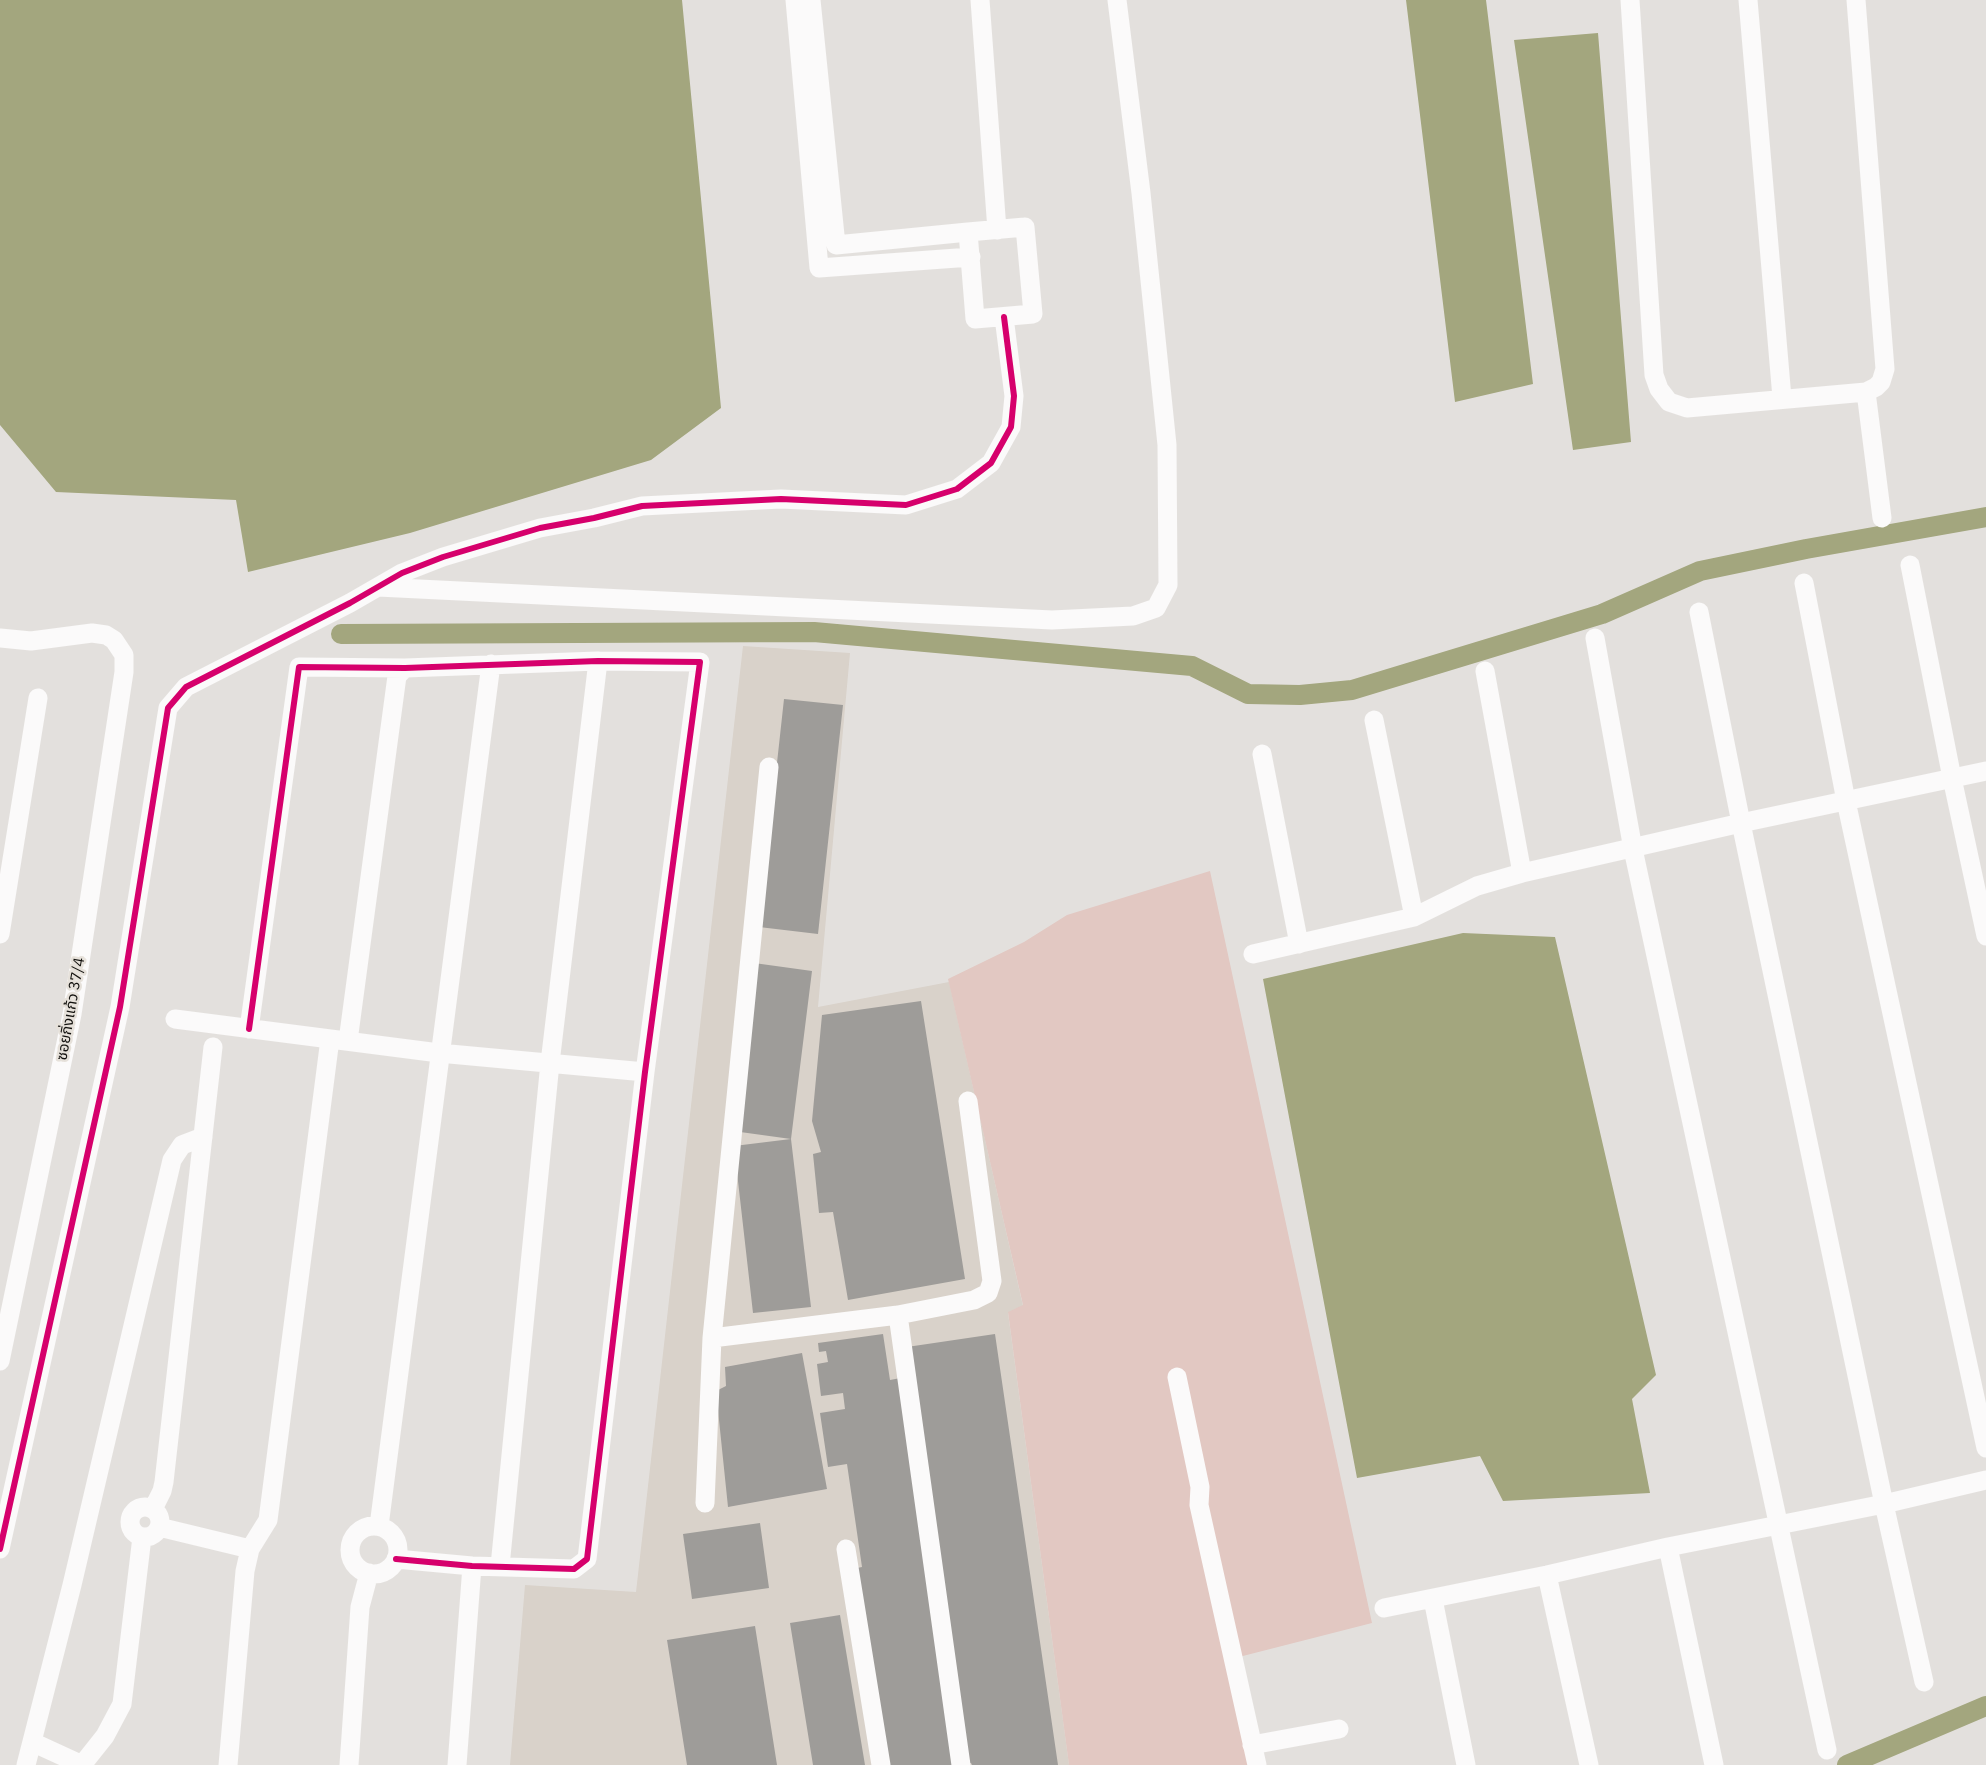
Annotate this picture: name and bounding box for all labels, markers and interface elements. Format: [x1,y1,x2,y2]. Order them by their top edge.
street label: ซอยกิ่งแก้ว 37/4 [53,956,89,1062]

